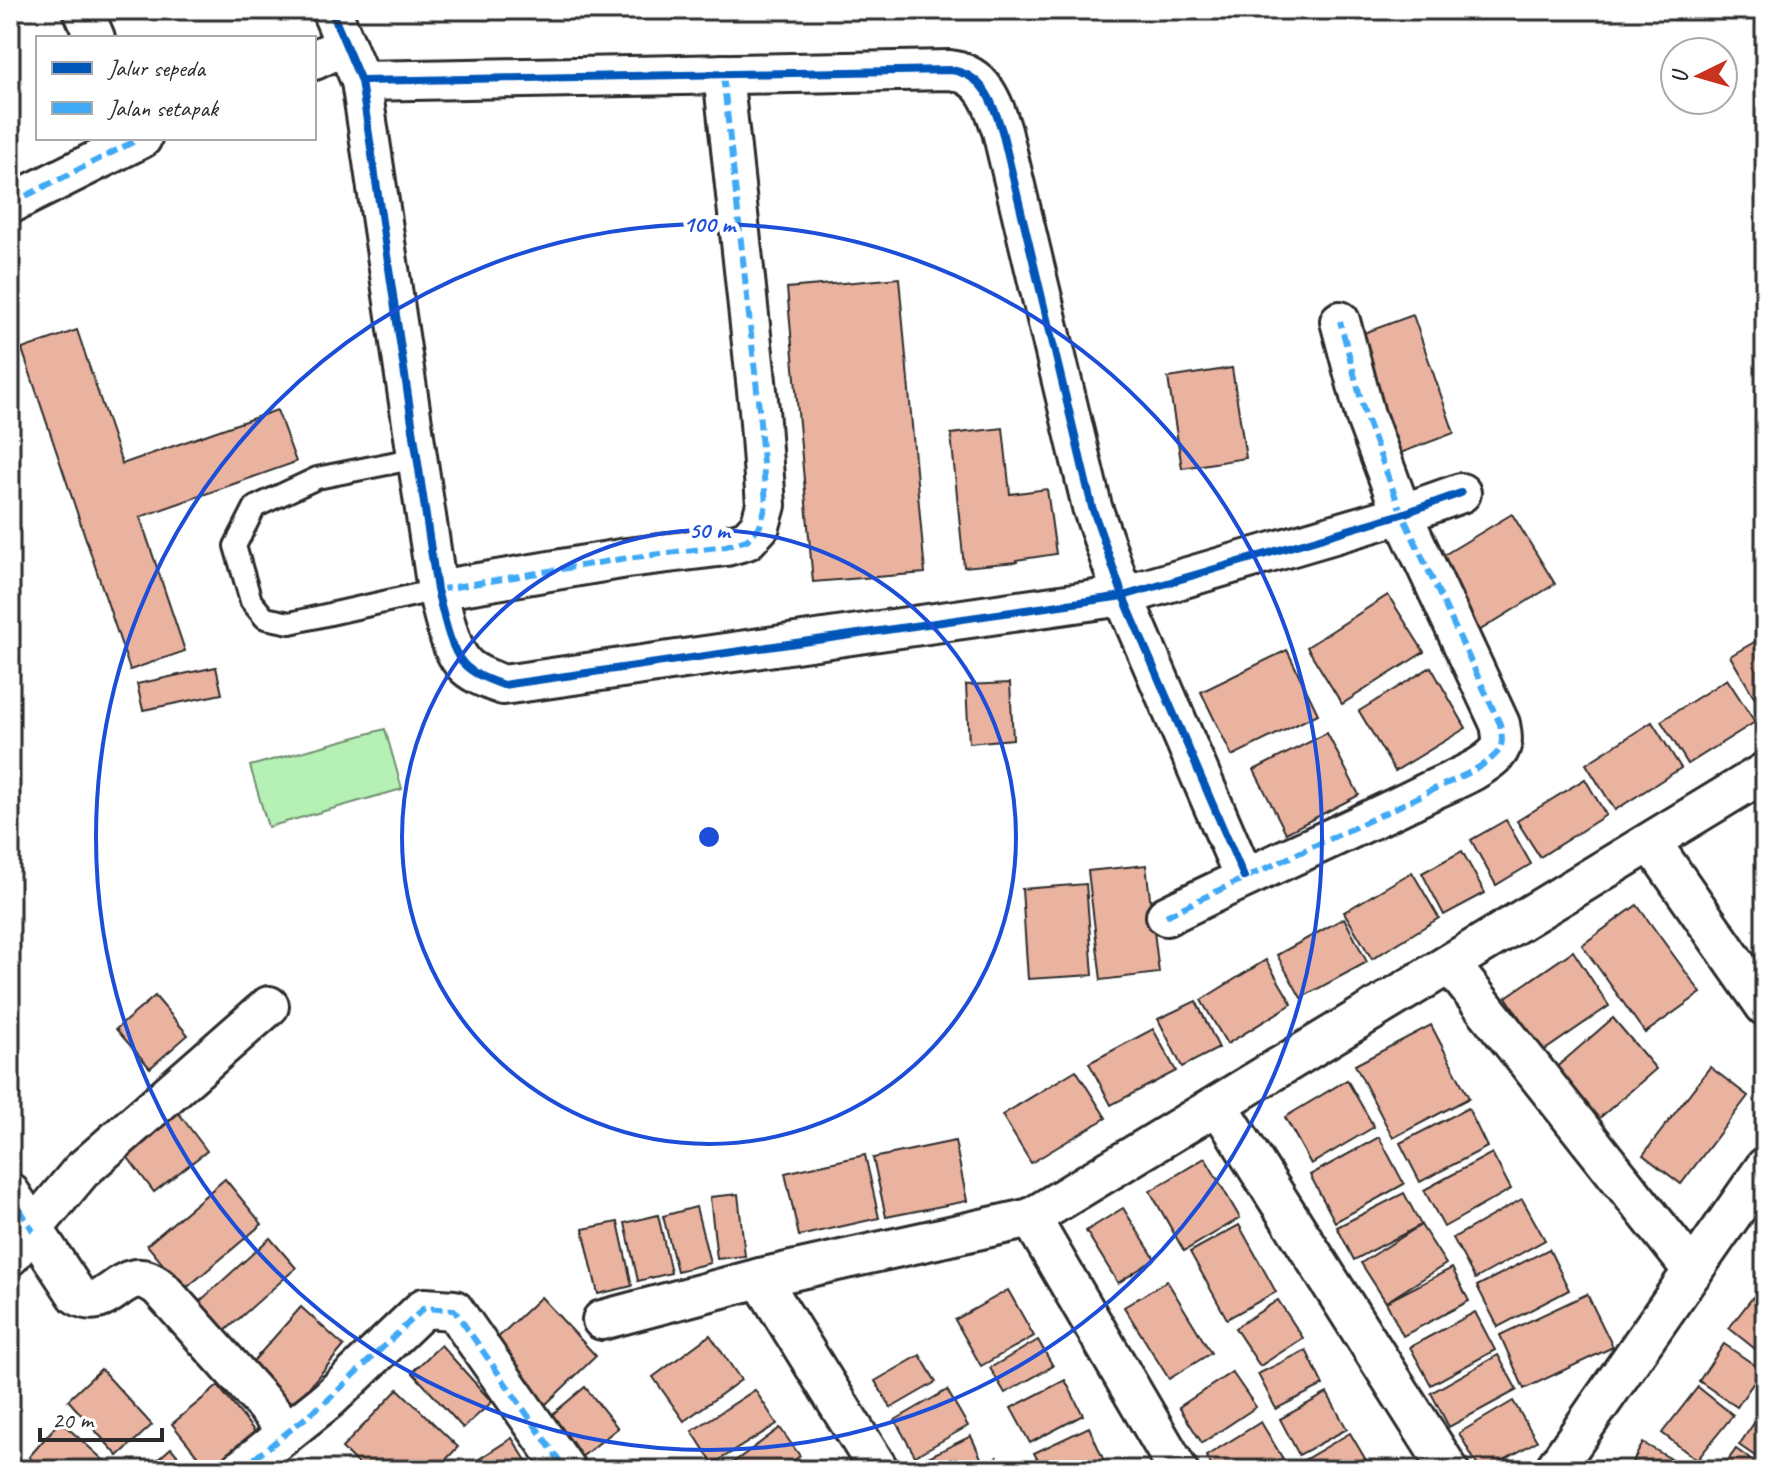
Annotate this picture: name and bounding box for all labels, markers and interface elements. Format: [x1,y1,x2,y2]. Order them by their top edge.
legend [36,36,316,140]
north arrow [1659,36,1739,116]
text: Jalur sepeda [107,53,206,83]
text: U [1665,67,1694,84]
text: Jalan setapak [107,93,220,123]
text: 100 m [683,209,737,239]
text: 50 m [689,515,732,545]
centre of rings [695,823,723,851]
scale bar [40,1392,162,1442]
text: 20 m [52,1405,95,1435]

